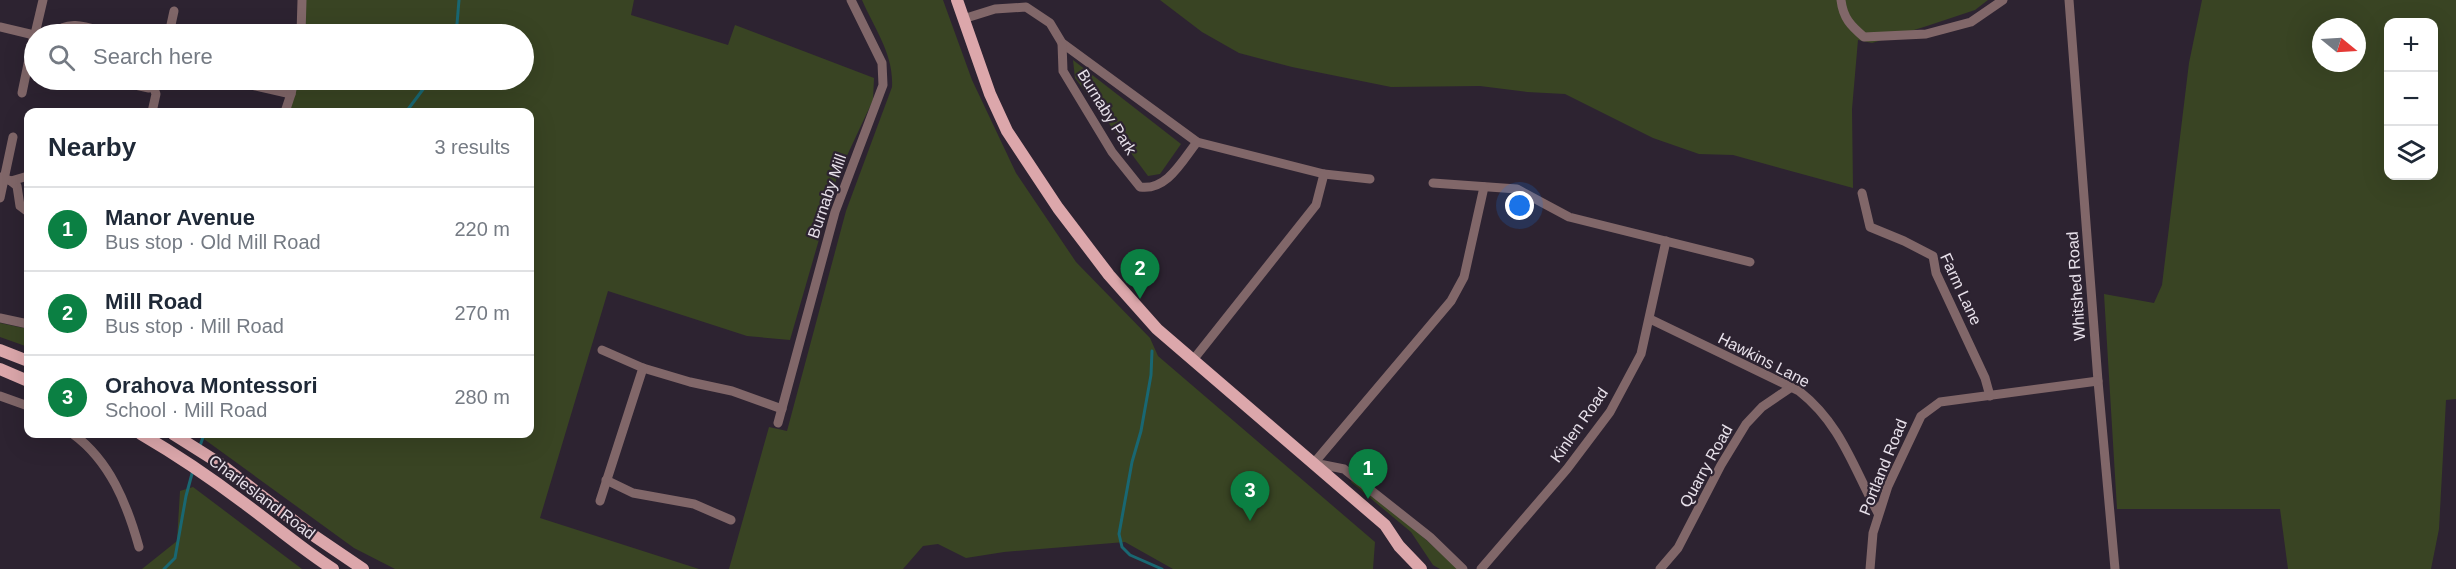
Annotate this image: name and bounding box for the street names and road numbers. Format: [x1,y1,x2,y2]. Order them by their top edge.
street label: Burnaby Park [1074,66,1140,158]
street label: Burnaby Mill [805,152,849,240]
street label: Whitshed Road [2064,231,2088,341]
street label: Farm Lane [1937,250,1985,328]
street label: Hawkins Lane [1715,330,1813,390]
street label: Kinlen Road [1547,384,1611,466]
street label: Portland Road [1856,416,1910,518]
street label: Quarry Road [1676,422,1736,510]
street label: Charlesland Road [206,452,318,542]

